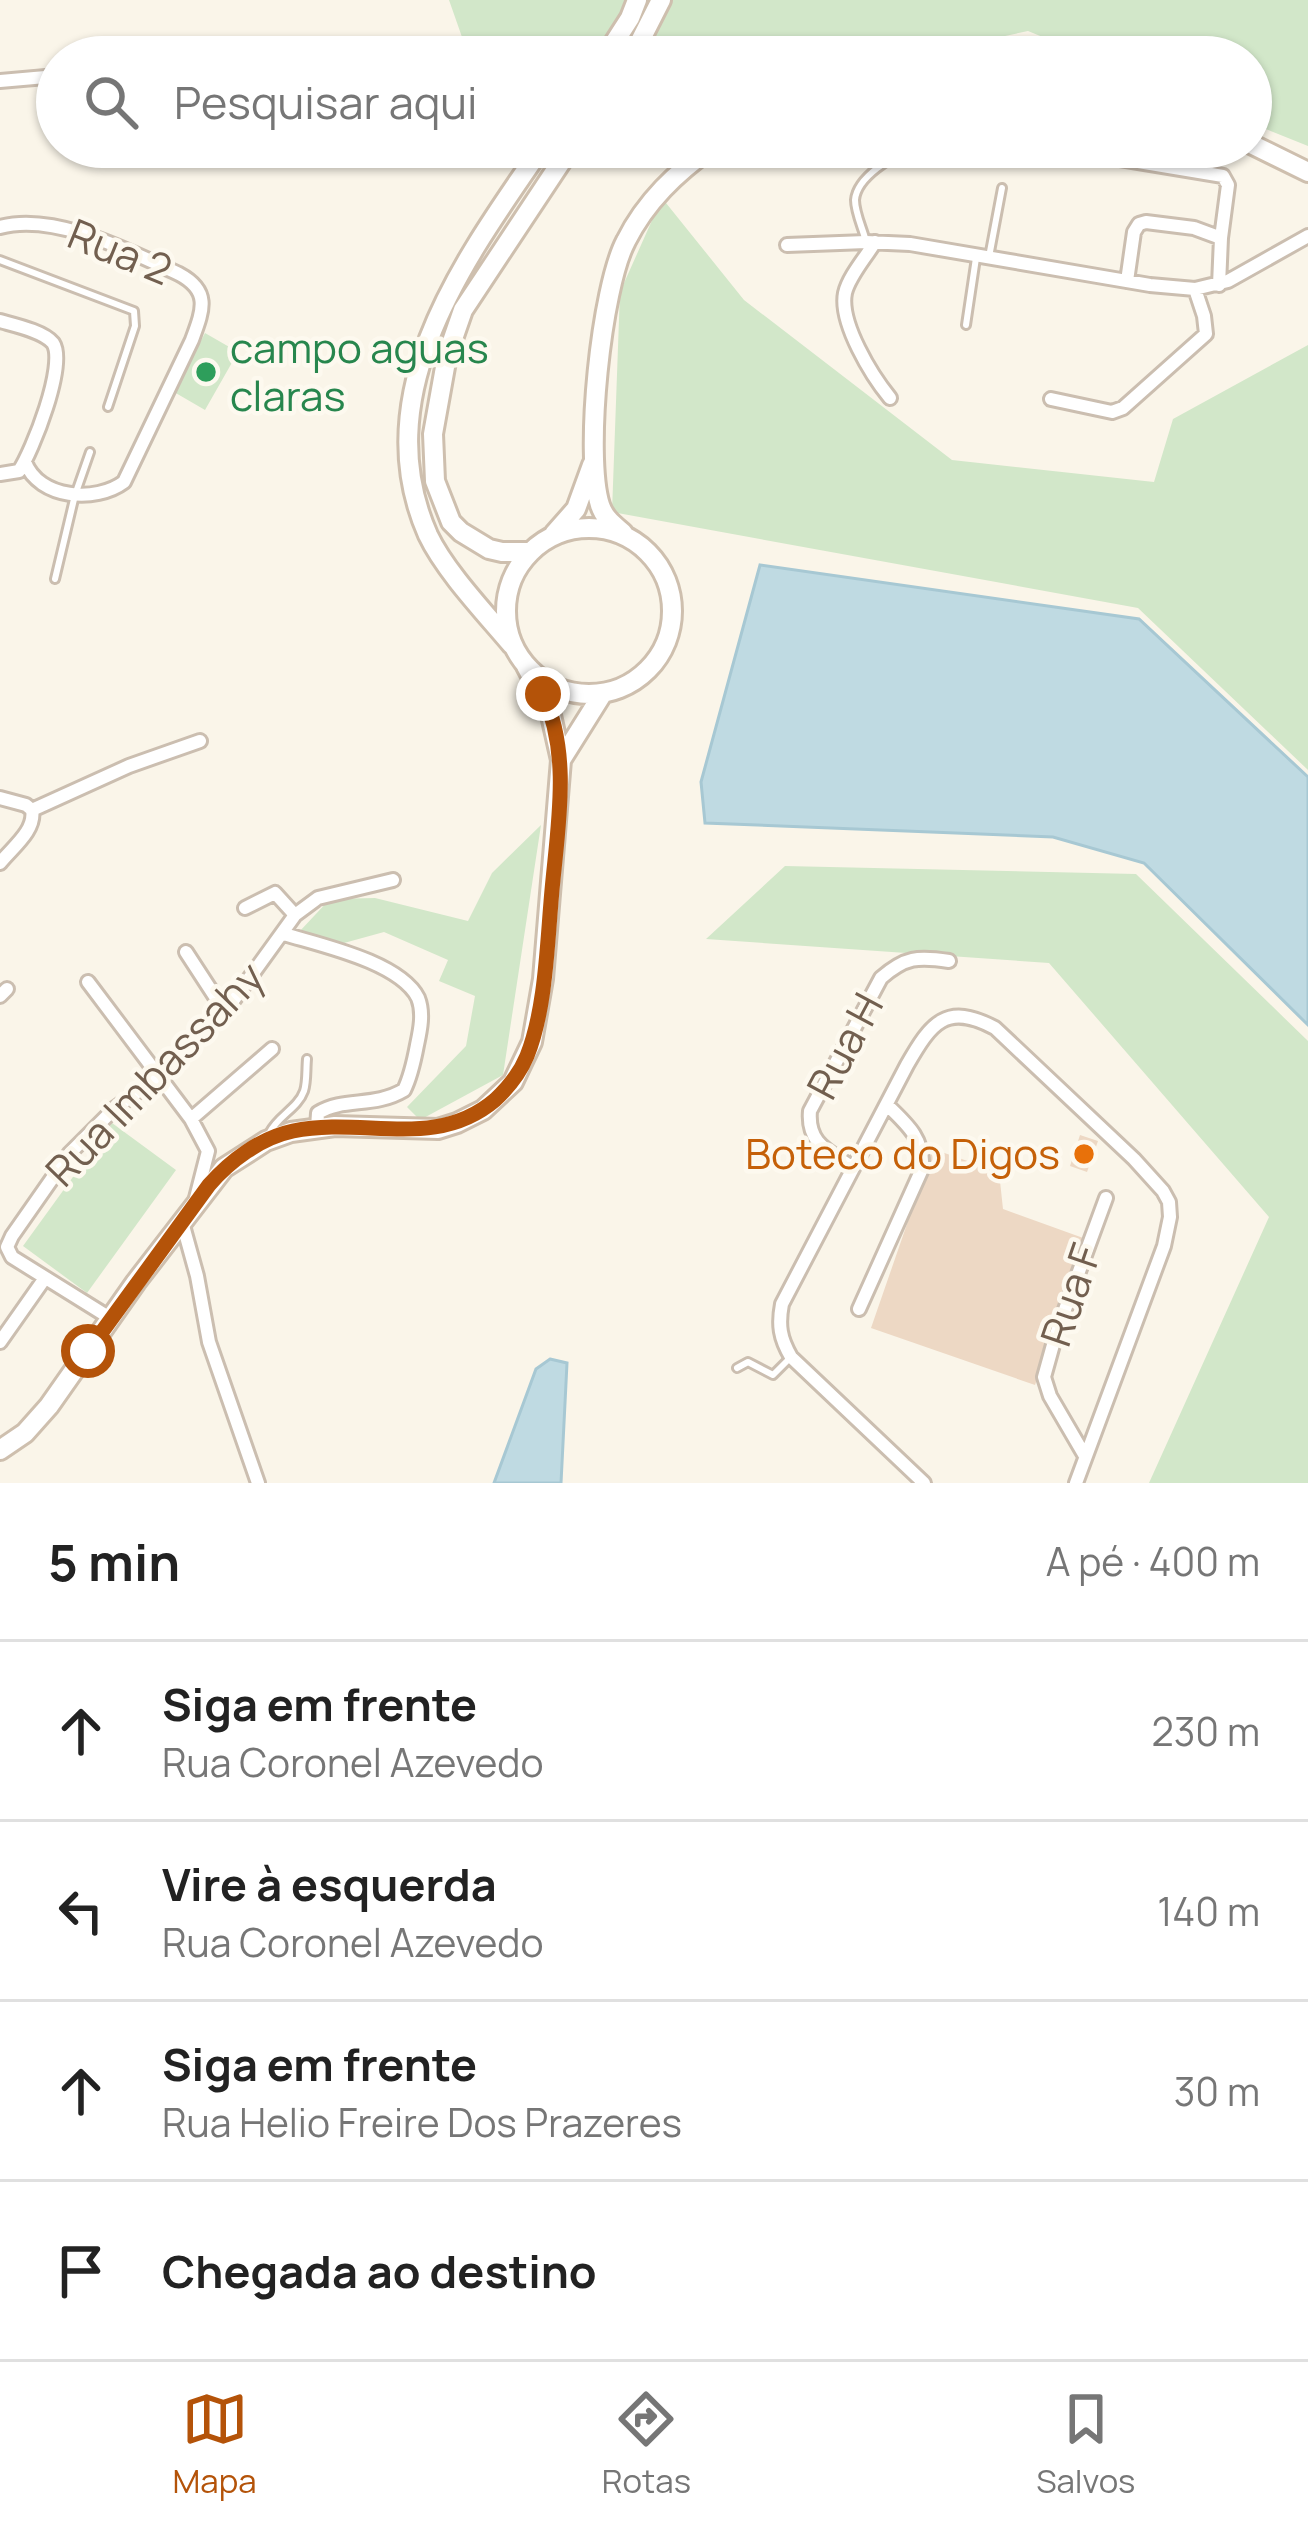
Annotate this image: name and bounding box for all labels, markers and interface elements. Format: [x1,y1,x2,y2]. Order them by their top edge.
search box [36,36,1272,168]
icon: search [78,69,144,135]
text: Pesquisar aqui [174,71,478,133]
street label: Rua 2 [60,204,181,298]
place label: campo aguas claras [230,318,489,424]
marker: campo aguas claras [193,359,219,385]
route end [516,667,570,721]
street label: Rua Imbassahy [32,948,276,1198]
street label: Rua H [792,983,896,1109]
place label: Boteco do Digos [745,1124,1060,1182]
marker: Boteco do Digos [1071,1141,1097,1167]
street label: Rua F [1026,1236,1114,1353]
route start [61,1324,115,1378]
text: 5 min [48,1527,180,1596]
text: A pé · 400 m [1046,1534,1260,1588]
text: Siga em frente [162,1673,477,1735]
icon: ahead [48,1698,114,1764]
text: 230 m [1152,1704,1260,1758]
text: Rua Coronel Azevedo [162,1735,544,1789]
text: Vire à esquerda [162,1853,497,1915]
icon: left [48,1878,114,1944]
text: 140 m [1157,1884,1260,1938]
text: Rua Coronel Azevedo [162,1915,544,1969]
text: Siga em frente [162,2033,477,2095]
icon: ahead [48,2058,114,2124]
text: 30 m [1174,2064,1260,2118]
text: Rua Helio Freire Dos Prazeres [162,2095,682,2149]
icon: arrive [48,2238,114,2304]
text: Chegada ao destino [162,2240,596,2302]
tab: Mapa [173,2386,257,2503]
tab: Rotas [602,2386,691,2503]
tab: Salvos [1036,2386,1135,2503]

